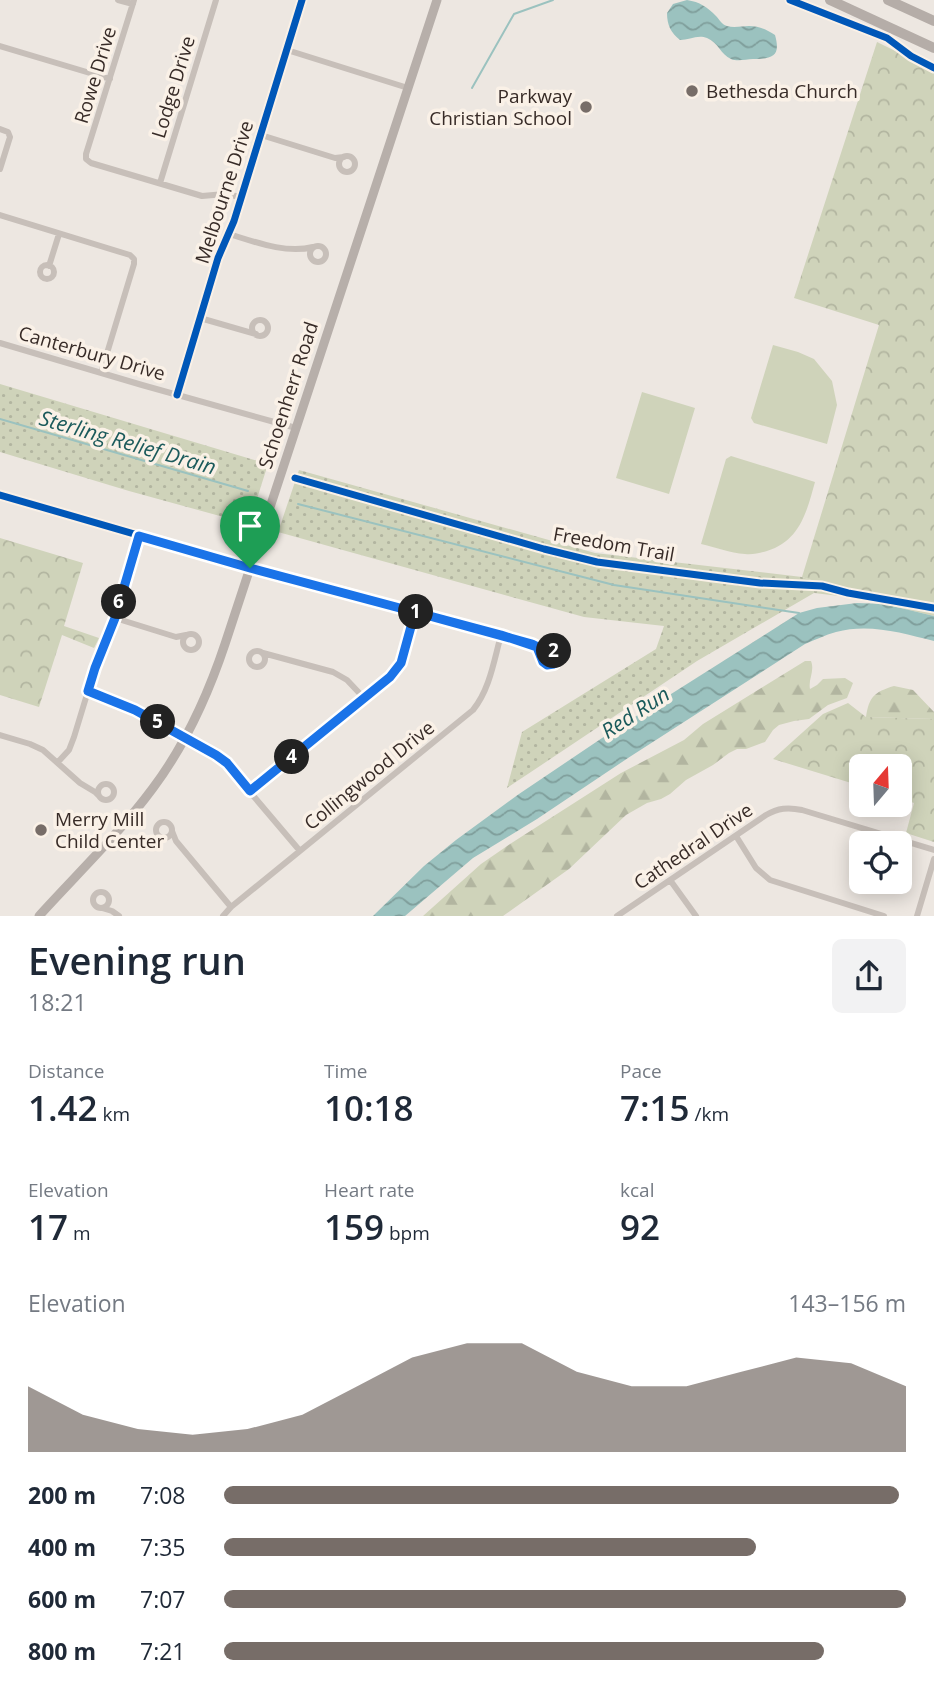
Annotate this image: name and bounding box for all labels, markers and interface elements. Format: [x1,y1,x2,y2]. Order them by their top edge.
street label: Rowe Drive [68,23,122,127]
street label: Lodge Drive [145,33,201,141]
place label: Bethesda Church [706,78,858,104]
place label: Parkway Christian School [429,83,572,131]
marker: Bethesda Church [684,83,700,99]
marker: Parkway Christian School [578,99,594,115]
street label: Melbourne Drive [189,117,259,267]
street label: Schoenherr Road [252,318,324,472]
street label: Canterbury Drive [16,320,168,386]
water label: Sterling Relief Drain [36,403,220,481]
pin [220,496,280,568]
icon: arrive [231,507,269,545]
street label: Freedom Trail [551,521,677,567]
pin: 6 [102,584,136,620]
text: 6 [113,588,124,614]
pin: 1 [398,594,434,630]
text: 1 [410,598,421,624]
pin: 2 [536,634,572,668]
text: 2 [548,637,559,663]
water label: Red Run [595,679,675,745]
pin: 5 [140,704,176,740]
text: 5 [152,708,163,734]
street label: Collingwood Drive [298,714,440,836]
pin: 4 [274,740,310,774]
text: 4 [286,743,297,769]
north arrow [849,754,912,817]
map controls [849,754,912,894]
street label: Cathedral Drive [629,797,757,895]
place label: Merry Mill Child Center [55,806,165,854]
marker: Merry Mill Child Center [33,822,49,838]
button: locate [849,831,912,894]
text: Evening run [28,934,246,986]
button: share [832,939,906,1013]
text: 18:21 [28,986,87,1018]
text: Distance [28,1058,104,1084]
text: Time [324,1058,368,1084]
text: Pace [620,1058,662,1084]
text: 1.42 [28,1084,98,1131]
text: 10:18 [324,1084,414,1131]
text: 7:15 [620,1084,690,1131]
text: km [98,1101,130,1127]
text: /km [690,1101,729,1127]
text: Elevation [28,1177,109,1203]
text: Heart rate [324,1177,414,1203]
text: kcal [620,1177,654,1203]
text: 17 [28,1203,68,1250]
text: 159 [324,1203,384,1250]
text: 92 [620,1203,660,1250]
text: m [68,1220,91,1246]
text: bpm [384,1220,430,1246]
text: Elevation [28,1287,126,1319]
text: 143–156 m [788,1287,906,1319]
text: 200 m [28,1479,96,1511]
text: 7:08 [140,1479,186,1511]
text: 400 m [28,1531,96,1563]
text: 7:35 [140,1531,186,1563]
text: 600 m [28,1583,96,1615]
text: 7:07 [140,1583,186,1615]
text: 800 m [28,1635,96,1667]
text: 7:21 [140,1635,186,1667]

